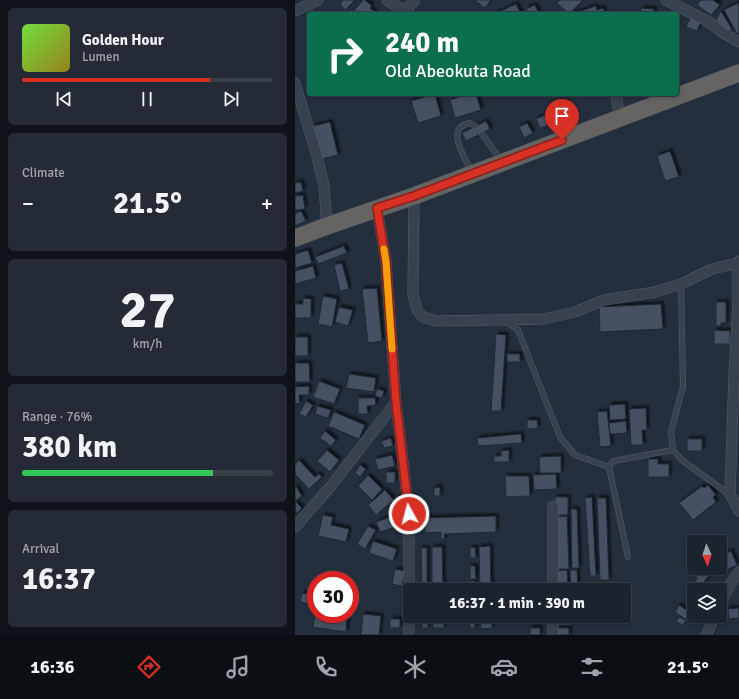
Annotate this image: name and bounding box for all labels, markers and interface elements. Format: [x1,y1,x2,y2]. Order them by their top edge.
text: 240 m [385,26,459,60]
icon: right [319,28,371,80]
text: Golden Hour [82,31,164,49]
text: Lumen [82,49,120,65]
text: Old Abeokuta Road [385,60,531,82]
icon: previous [53,88,75,110]
icon: pause [136,88,158,110]
icon: next [220,88,242,110]
pin [545,99,579,140]
icon: arrive [551,105,573,127]
text: Climate [22,165,65,181]
text: 21.5° [113,185,182,222]
text: − [22,190,34,217]
text: + [261,190,273,217]
text: 27 [119,278,176,342]
text: km/h [133,336,162,352]
text: Range · 76% [22,409,92,425]
text: 380 km [22,429,117,466]
position arrow [388,493,430,535]
north arrow [687,535,727,575]
map controls [687,535,727,623]
text: Arrival [22,541,59,557]
text: 16:37 [22,561,96,598]
speed limit sign: 30 [307,571,359,623]
button: layers [687,583,727,623]
text: 16:37 · 1 min · 390 m [449,594,585,612]
icon: directions [135,653,163,681]
icon: music [224,653,252,681]
icon: phone [312,653,340,681]
icon: climate [401,653,429,681]
icon: car [490,653,518,681]
icon: filters [578,653,606,681]
text: 16:36 [30,656,75,678]
text: 21.5° [667,656,709,678]

